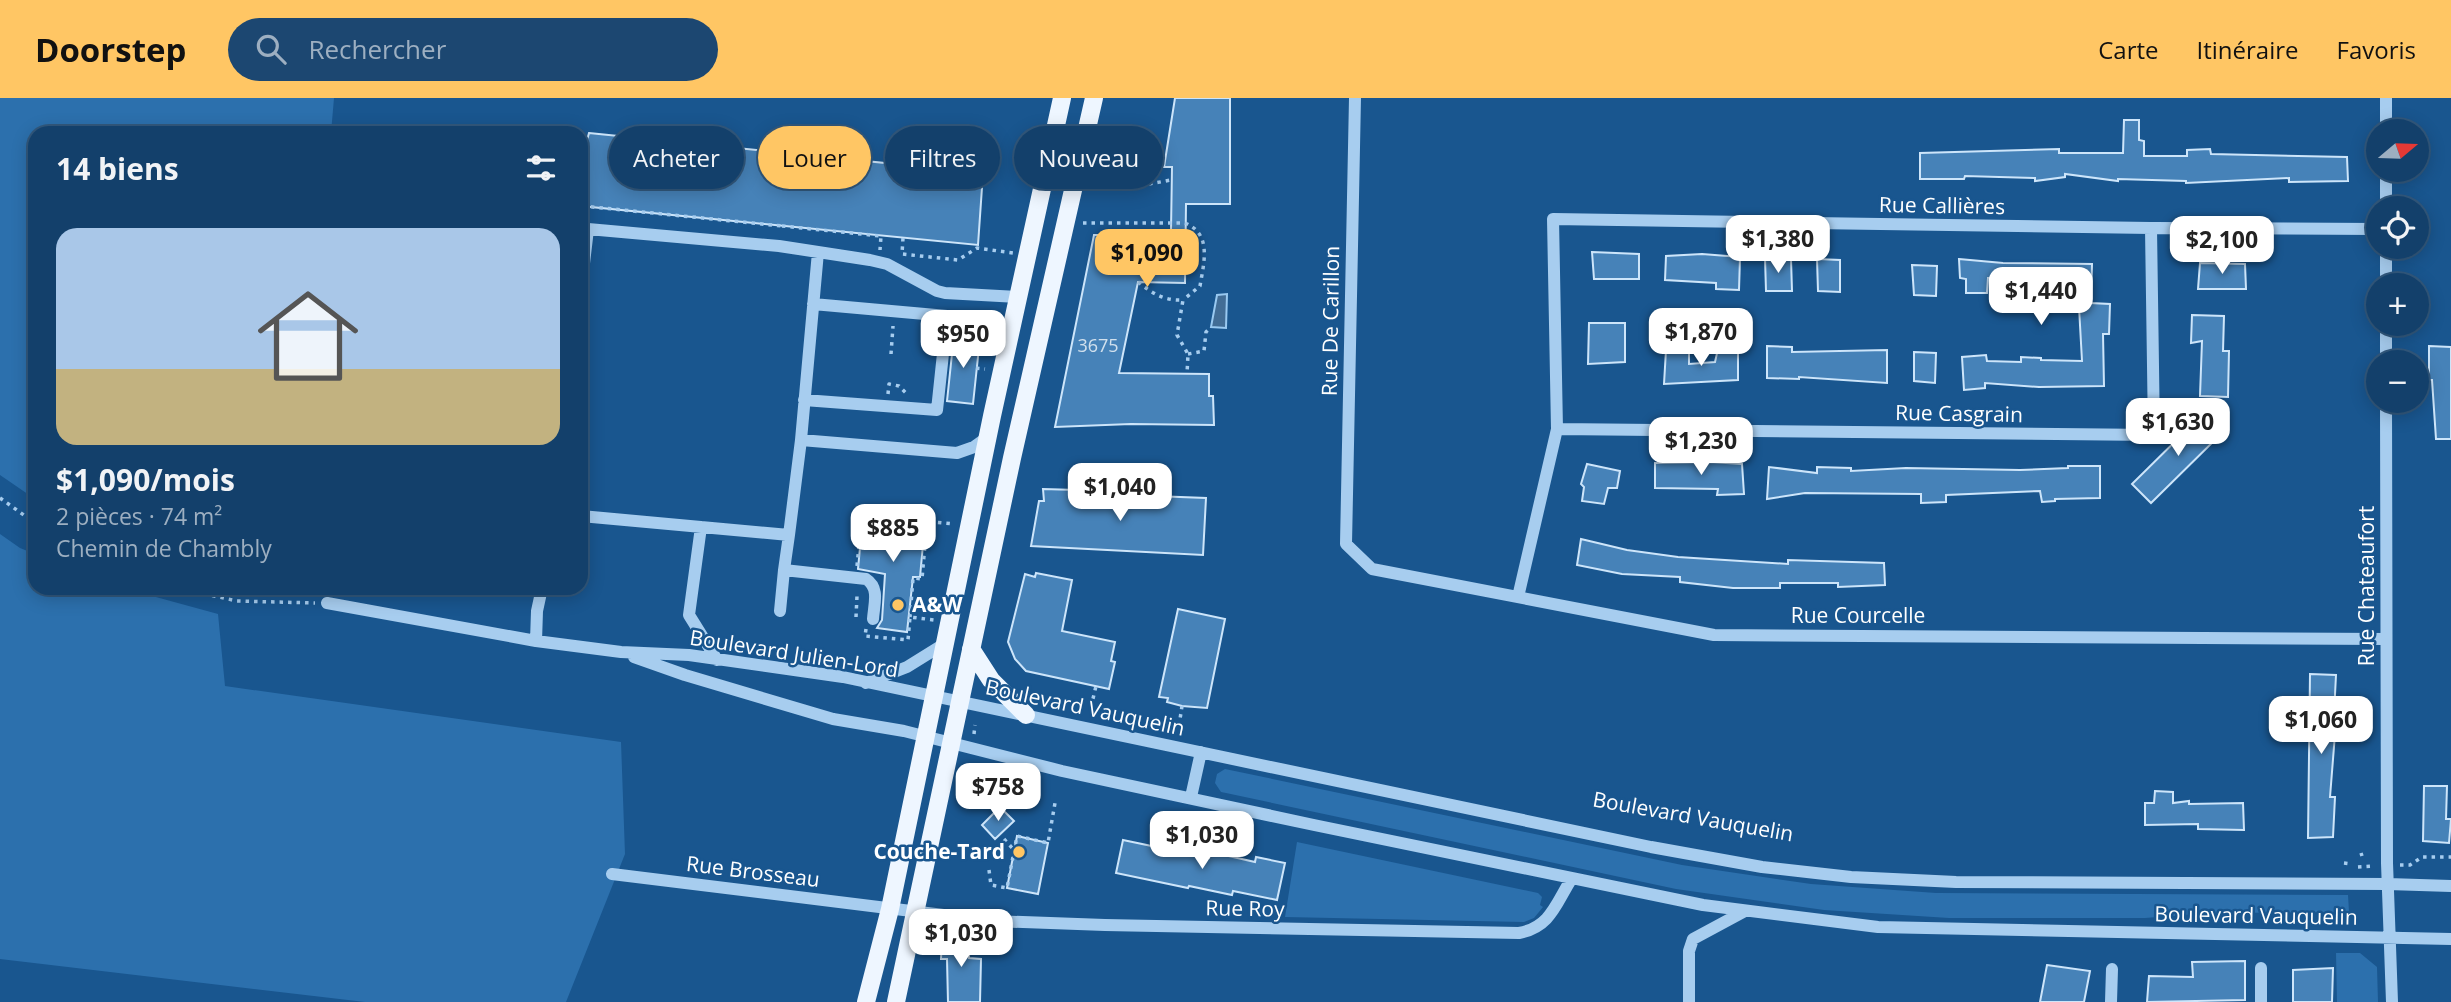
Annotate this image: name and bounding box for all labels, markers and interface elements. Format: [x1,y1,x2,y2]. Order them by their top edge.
search box [228,18,718,81]
text: Doorstep [35,27,186,72]
icon: search [252,30,290,68]
text: Rechercher [308,31,446,67]
text: Carte [2098,33,2159,66]
text: Itinéraire [2197,33,2299,66]
text: Favoris [2337,33,2416,66]
north arrow [2366,119,2429,182]
map controls [2366,119,2429,413]
chip: Acheter [609,126,744,189]
chip: Louer [758,126,871,189]
chip: Filtres [885,126,1000,189]
chip: Nouveau [1014,126,1163,189]
text: 14 biens [56,148,179,189]
icon: filters [522,149,560,187]
street label: Rue Callières [1879,190,2005,220]
button: locate [2366,196,2429,259]
pin: $1,380 [1721,216,1835,275]
pin: $2,100 [2165,216,2279,276]
text: $1,380 [1742,222,1814,254]
text: $2,100 [2186,223,2258,255]
pin: $1,090 [1090,230,1204,289]
text: $1,090 [1111,236,1183,268]
street label: Rue De Carillon [1315,246,1345,396]
pin: $1,440 [1984,268,2098,327]
icon: home [245,273,371,399]
button: + [2366,273,2429,336]
text: $1,440 [2005,274,2077,306]
pin: $1,870 [1644,308,1758,368]
pin: $950 [922,310,1004,370]
text: $1,870 [1665,315,1737,347]
text: $950 [937,317,989,349]
house number: 3675 [1077,333,1119,357]
button: − [2366,350,2429,413]
street label: Rue Casgrain [1895,398,2023,428]
pin: $1,630 [2121,398,2235,458]
text: $1,630 [2142,405,2214,437]
pin: $1,230 [1644,418,1758,477]
text: $1,230 [1665,424,1737,456]
text: $1,090/mois [56,459,235,500]
pin: $1,040 [1063,464,1177,523]
text: $1,040 [1084,470,1156,502]
text: 2 pièces · 74 m² [56,500,222,532]
pin: $885 [852,504,934,564]
street label: Rue Chateaufort [2352,506,2380,666]
text: $885 [867,511,919,543]
text: Chemin de Chambly [56,532,272,564]
place label: A&W [912,590,963,618]
marker: A&W [890,597,906,613]
street label: Rue Courcelle [1791,601,1925,629]
street label: Boulevard Julien-Lord [688,623,900,683]
street label: Boulevard Vauquelin [983,672,1188,742]
pin: $1,060 [2264,696,2378,756]
text: $1,060 [2285,703,2357,735]
pin: $758 [957,764,1039,823]
text: $758 [972,770,1024,802]
street label: Boulevard Vauquelin [1591,785,1796,847]
pin: $1,030 [1145,812,1259,871]
text: $1,030 [1166,818,1238,850]
place label: Couche-Tard [873,837,1005,865]
marker: Couche-Tard [1011,844,1027,860]
street label: Rue Brosseau [685,849,821,893]
street label: Rue Roy [1205,893,1285,923]
street label: Boulevard Vauquelin [2154,899,2358,931]
pin: $1,030 [904,910,1018,969]
text: $1,030 [925,916,997,948]

